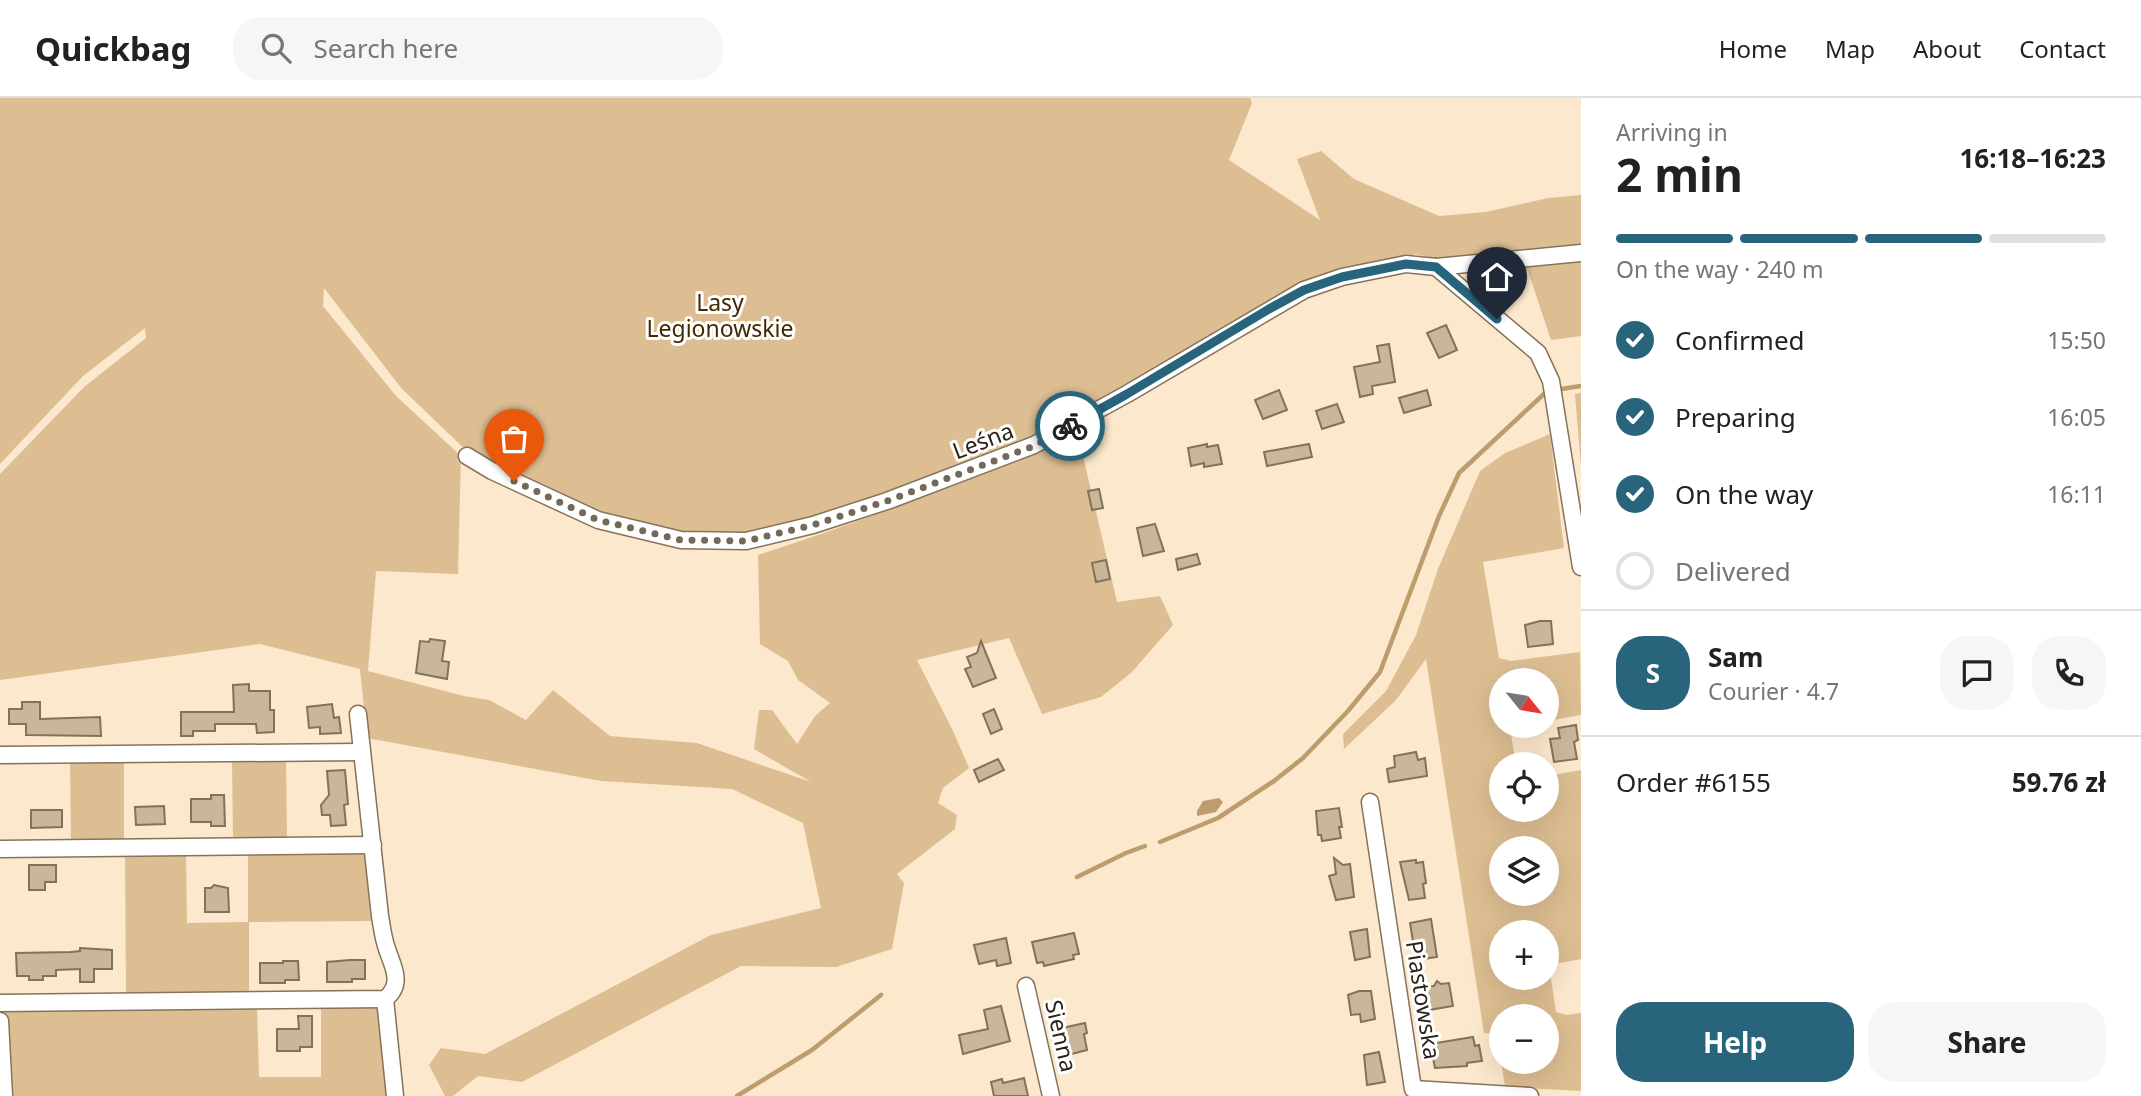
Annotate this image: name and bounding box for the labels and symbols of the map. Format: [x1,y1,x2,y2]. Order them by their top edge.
pin [1467,247,1527,319]
park label: Lasy Legionowskie [647,286,793,344]
courier [1035,391,1105,461]
pin [484,409,544,481]
street label: Leśna [947,414,1018,466]
north arrow [1489,668,1559,738]
street label: Piastowska [1399,938,1449,1062]
street label: Sienna [1038,997,1086,1075]

